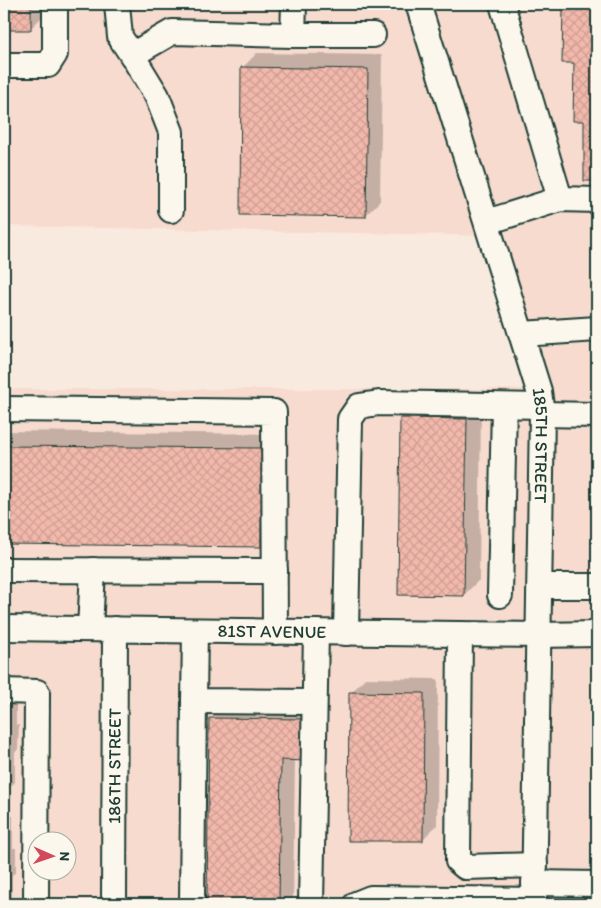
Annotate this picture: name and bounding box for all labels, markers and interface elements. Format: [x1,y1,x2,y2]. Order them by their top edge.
street label: 185TH STREET [528,386,553,503]
street label: 81ST AVENUE [217,620,327,643]
street label: 186TH STREET [103,708,126,824]
north arrow [28,830,78,880]
text: N [56,851,73,861]

